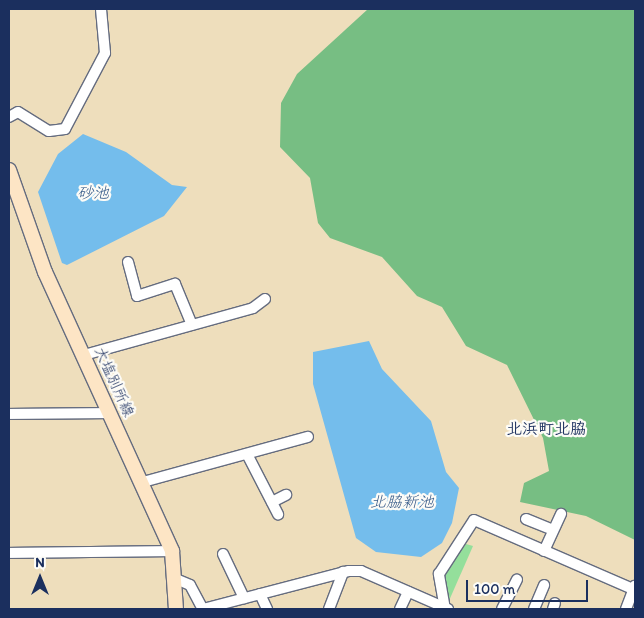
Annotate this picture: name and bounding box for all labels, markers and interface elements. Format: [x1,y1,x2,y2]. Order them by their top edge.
water label: 砂池 [77,183,109,203]
street label: 大塩別所線 [91,344,137,420]
district label: 北浜町北脇 [506,419,586,439]
water label: 北脇新池 [370,492,434,512]
north arrow [15,553,65,603]
text: N [35,554,45,571]
scale bar [469,570,592,602]
text: 100 m [474,580,515,598]

